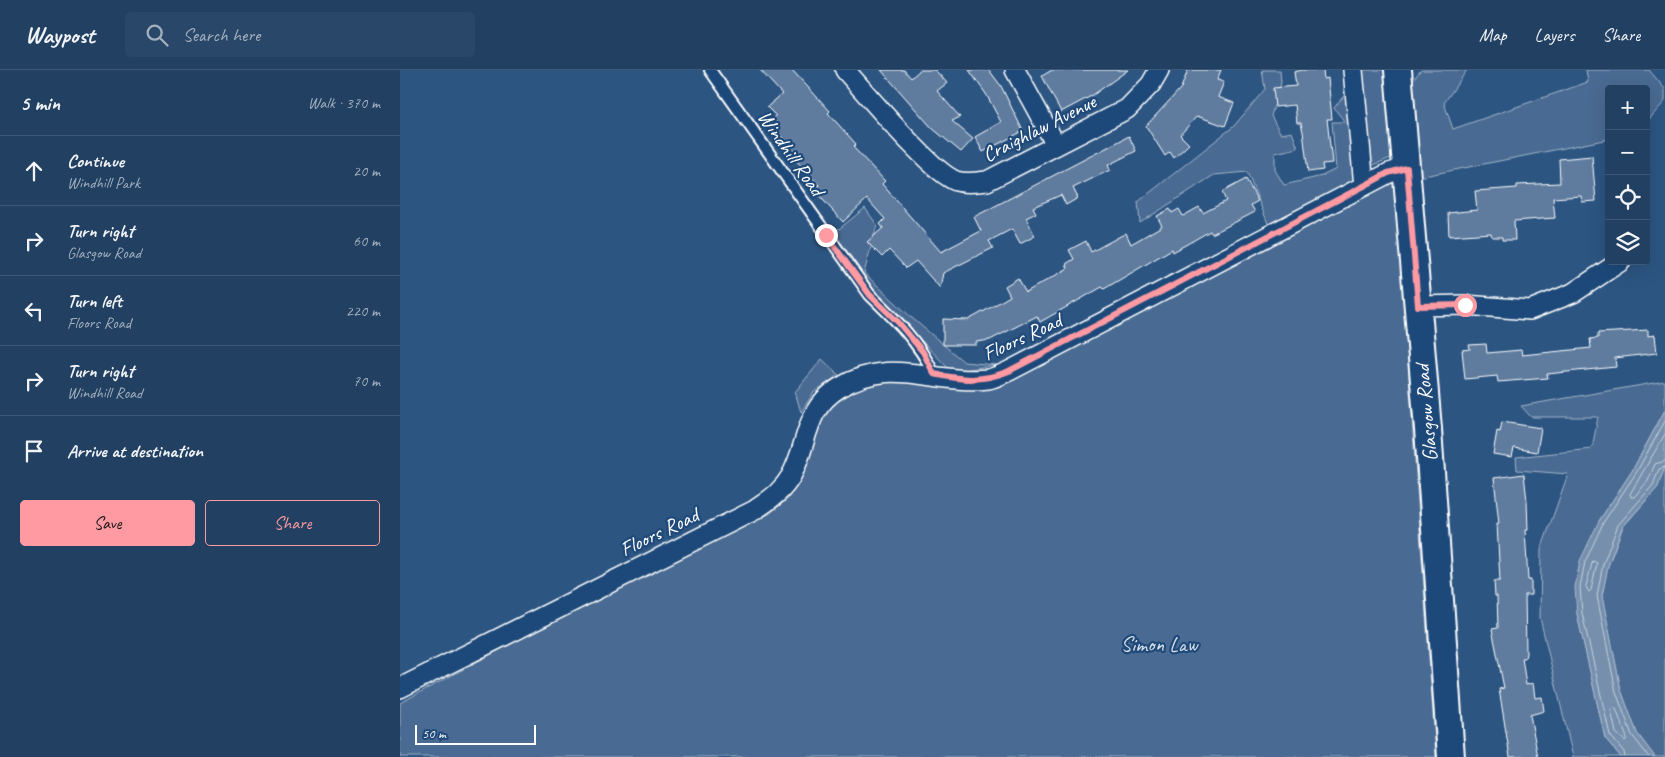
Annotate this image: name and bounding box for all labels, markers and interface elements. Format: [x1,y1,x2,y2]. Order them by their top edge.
search box [125,12,475,57]
text: Waypost [25,20,95,50]
icon: search [143,21,171,49]
text: Search here [183,23,260,47]
text: Map [1479,24,1507,46]
text: Layers [1535,24,1574,46]
text: Share [1602,24,1640,46]
map controls [1605,85,1650,265]
button: + [1605,85,1650,130]
street label: Craighlaw Avenue [978,88,1101,168]
text: 5 min [20,90,60,116]
text: Walk · 370 m [308,93,380,113]
street label: Windhill Road [752,105,832,203]
button: − [1605,130,1650,175]
text: Continue [67,149,124,173]
icon: ahead [20,157,48,185]
text: 20 m [353,161,380,181]
text: Windhill Park [67,173,140,193]
button: locate [1605,175,1650,220]
text: Turn right [67,219,134,243]
button: layers [1605,220,1650,265]
route end [815,224,838,247]
icon: right [20,227,48,255]
text: 60 m [353,231,380,251]
text: Glasgow Road [67,243,141,263]
text: Turn left [67,289,122,313]
route start [1454,294,1477,317]
icon: left [20,297,48,325]
text: 220 m [346,301,380,321]
street label: Floors Road [978,306,1069,367]
text: Floors Road [67,313,131,333]
text: Turn right [67,359,134,383]
street label: Glasgow Road [1408,360,1443,462]
icon: right [20,367,48,395]
text: 70 m [353,371,380,391]
text: Windhill Road [67,383,142,403]
icon: arrive [20,437,48,465]
text: Arrive at destination [67,439,203,463]
button: Save [20,500,195,546]
button: Share [205,500,380,546]
street label: Floors Road [616,500,706,562]
park label: Simon Law [1121,631,1199,657]
scale bar [415,722,536,745]
text: 50 m [422,725,446,742]

